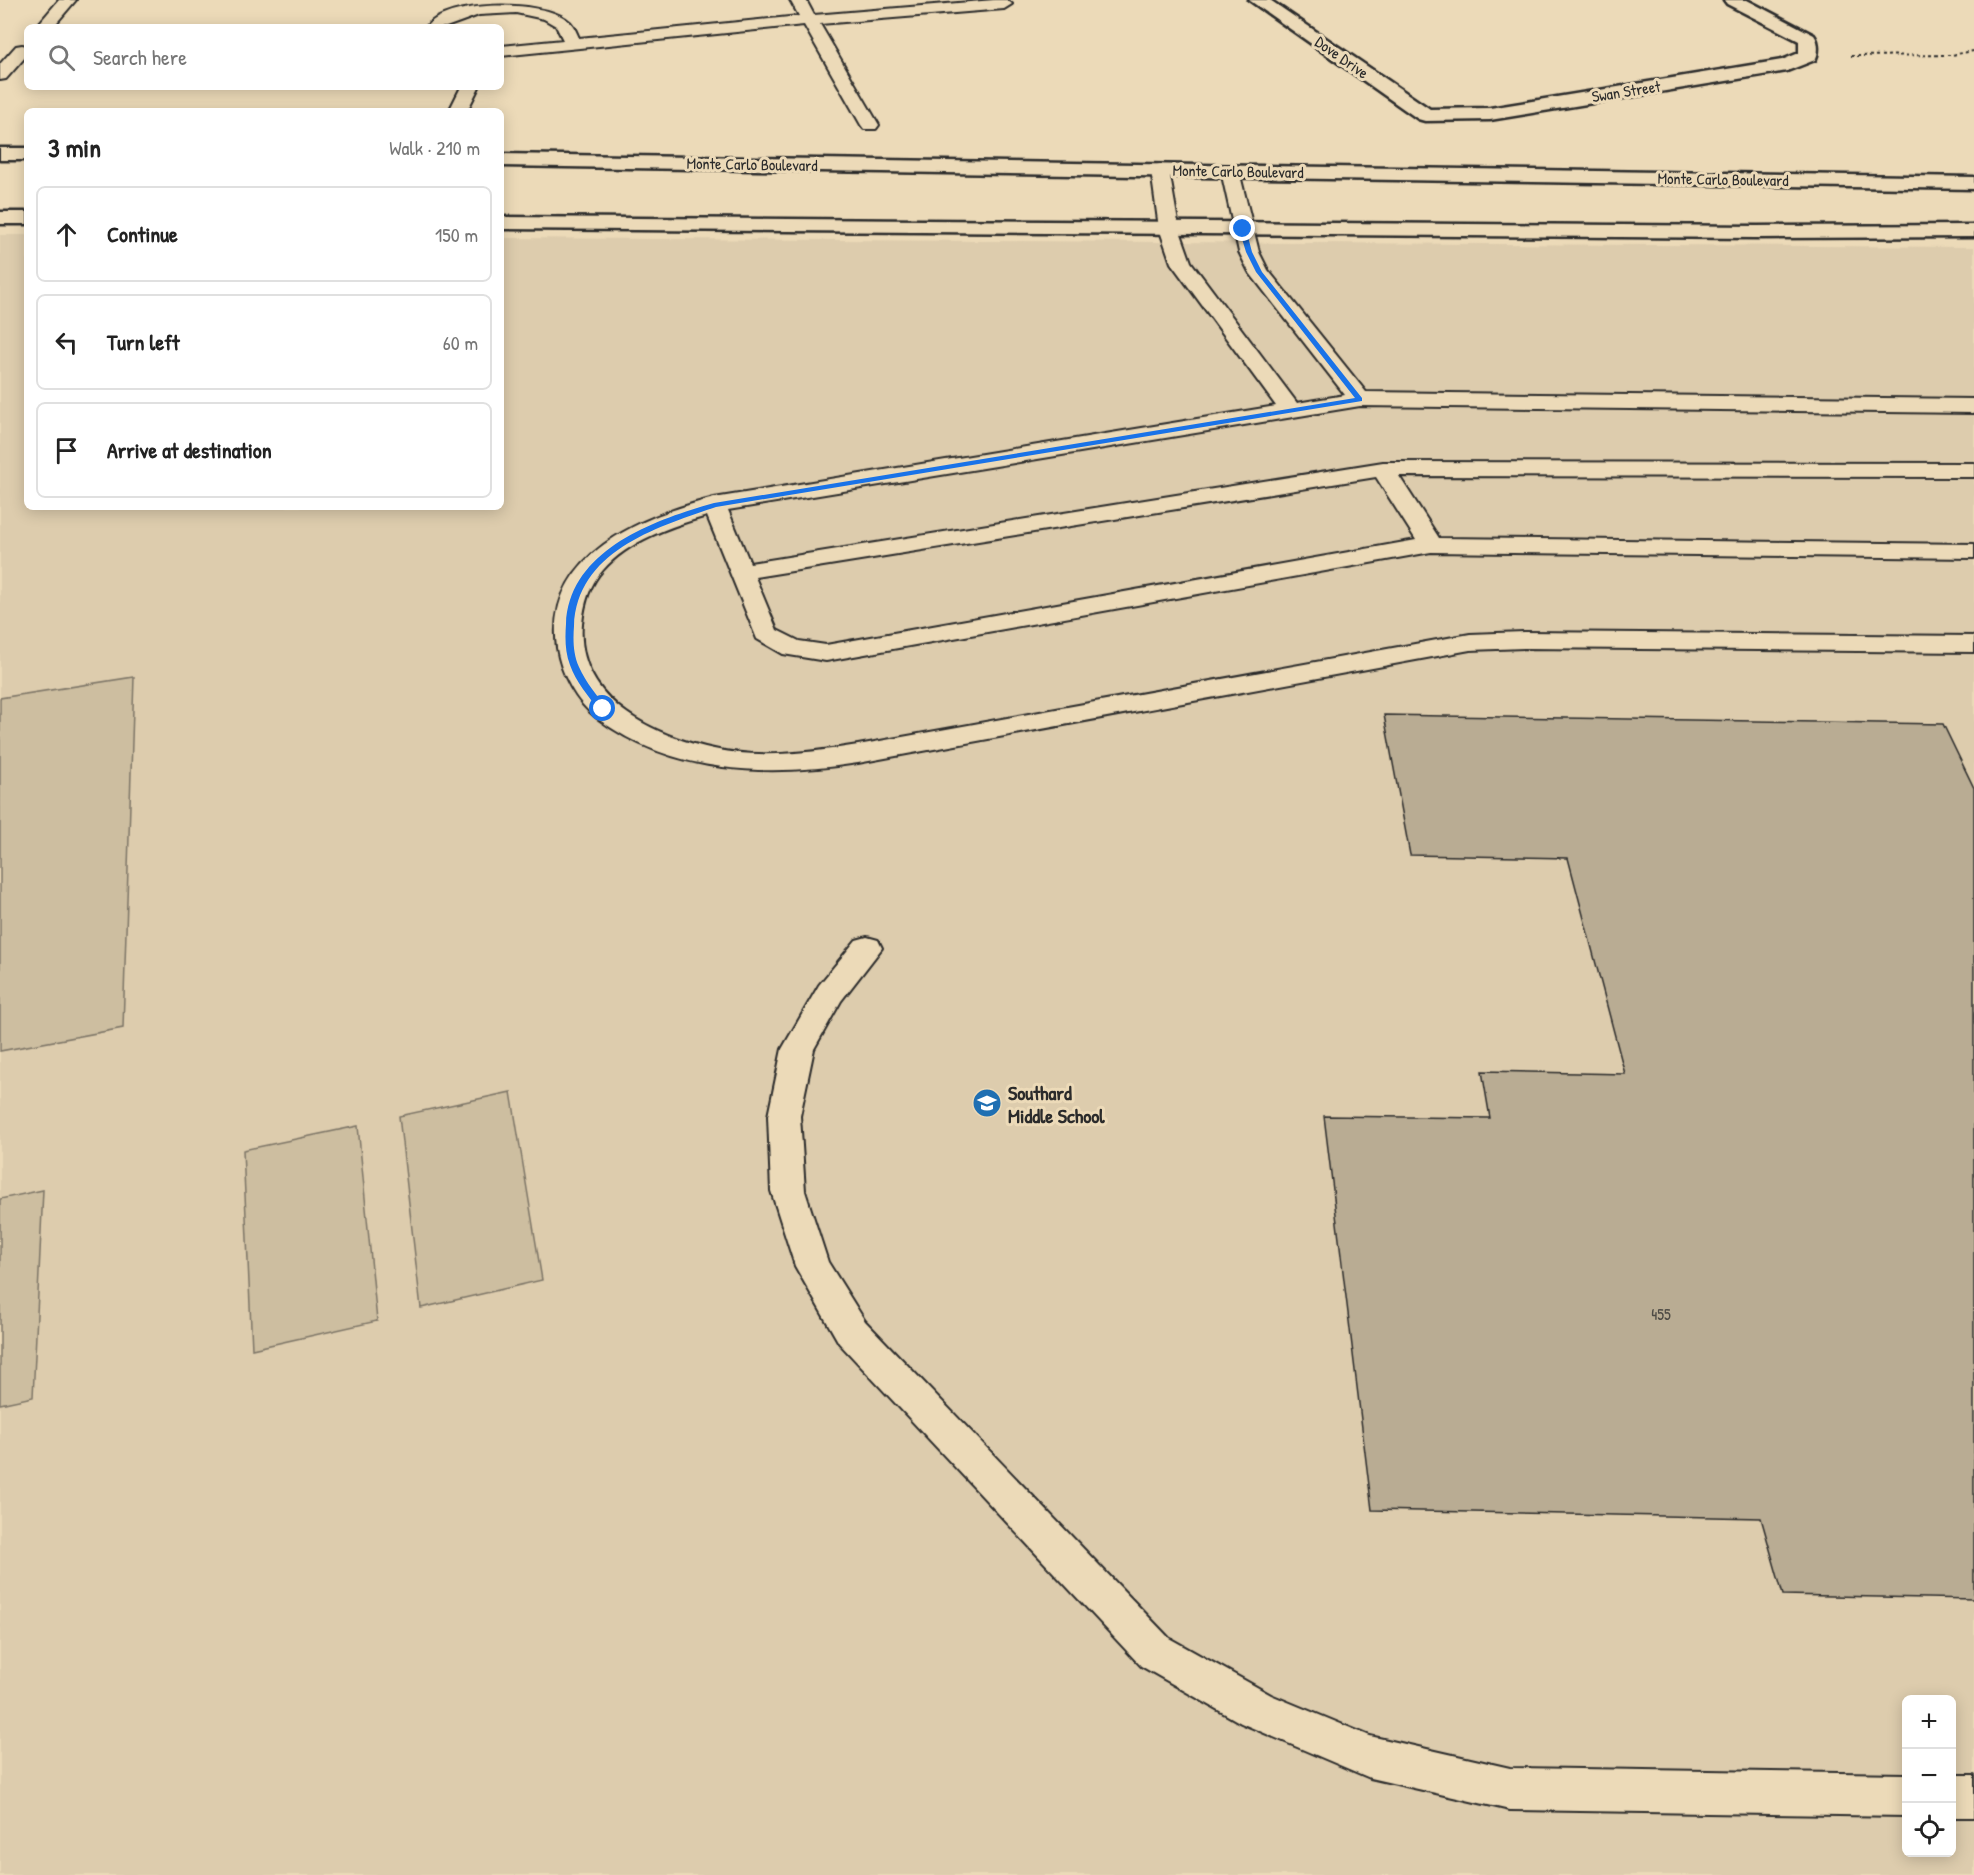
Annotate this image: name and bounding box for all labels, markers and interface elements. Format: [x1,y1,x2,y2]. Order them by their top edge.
search box [24,24,504,90]
street label: Dove Drive [1311,31,1374,84]
icon: search [45,41,78,74]
text: Search here [93,42,187,72]
street label: Swan Street [1590,75,1662,107]
text: 3 min [48,130,101,165]
text: Walk · 210 m [389,134,480,161]
street label: Monte Carlo Boulevard [686,152,818,176]
street label: Monte Carlo Boulevard [1172,159,1304,183]
street label: Monte Carlo Boulevard [1657,167,1789,191]
route end [1229,215,1255,241]
icon: ahead [50,218,83,251]
text: Continue [107,219,178,249]
text: 150 m [435,221,478,248]
icon: left [50,326,83,359]
text: Turn left [107,327,180,357]
text: 60 m [443,329,478,356]
icon: arrive [50,434,83,467]
text: Arrive at destination [107,435,272,465]
route start [589,695,615,721]
place label: Southard Middle School [1008,1079,1105,1129]
school or university icon: Southard Middle School [971,1087,1003,1119]
house number: 455 [1651,1303,1671,1325]
map controls [1902,1695,1956,1857]
button: + [1902,1695,1956,1749]
button: − [1902,1749,1956,1803]
button: locate [1902,1803,1956,1857]

